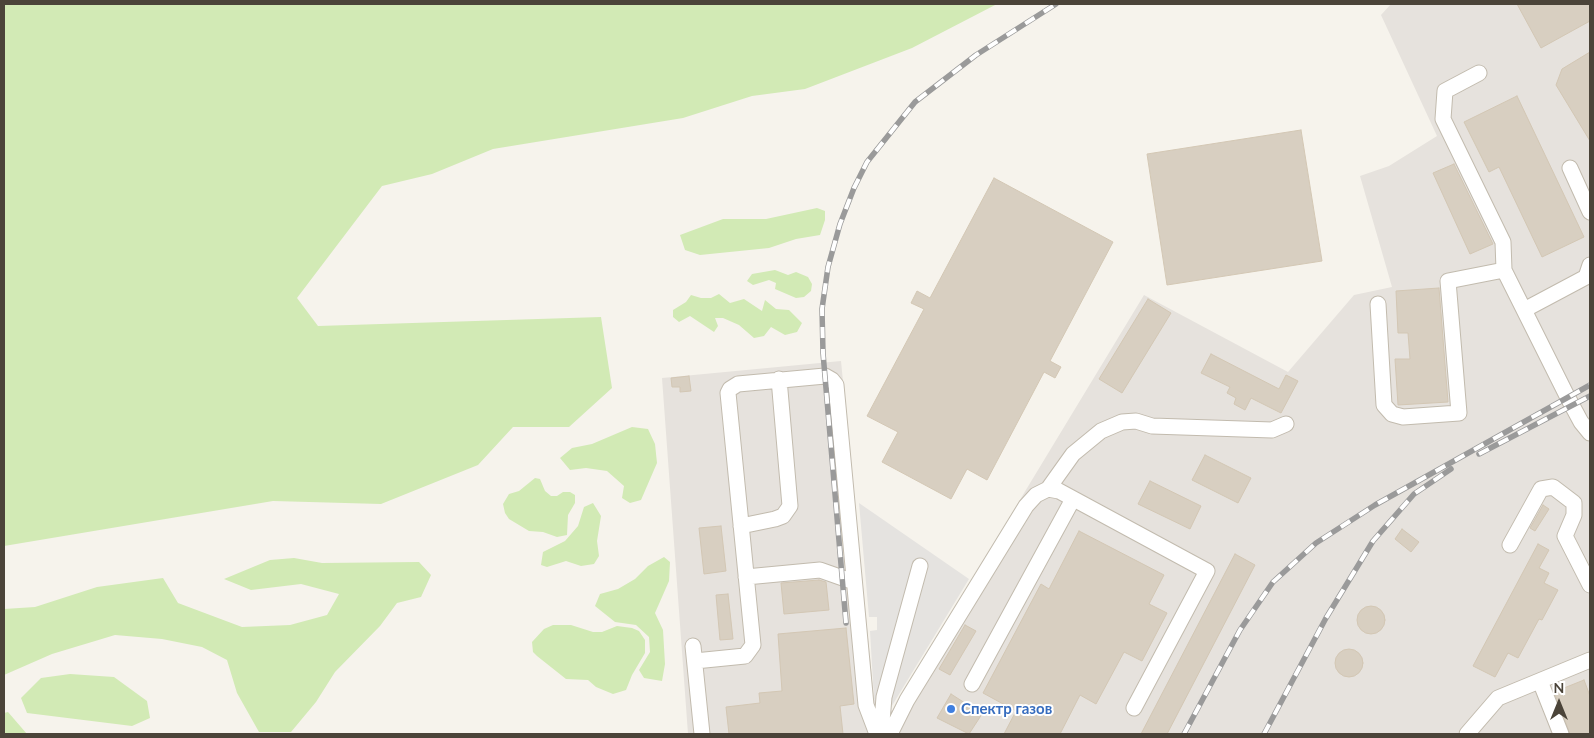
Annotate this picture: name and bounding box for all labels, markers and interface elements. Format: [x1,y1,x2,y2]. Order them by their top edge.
north arrow [1534,678,1584,728]
text: N [1554,679,1564,696]
place label: Спектр газов [961,700,1052,718]
marker: Спектр газов [945,703,957,715]

